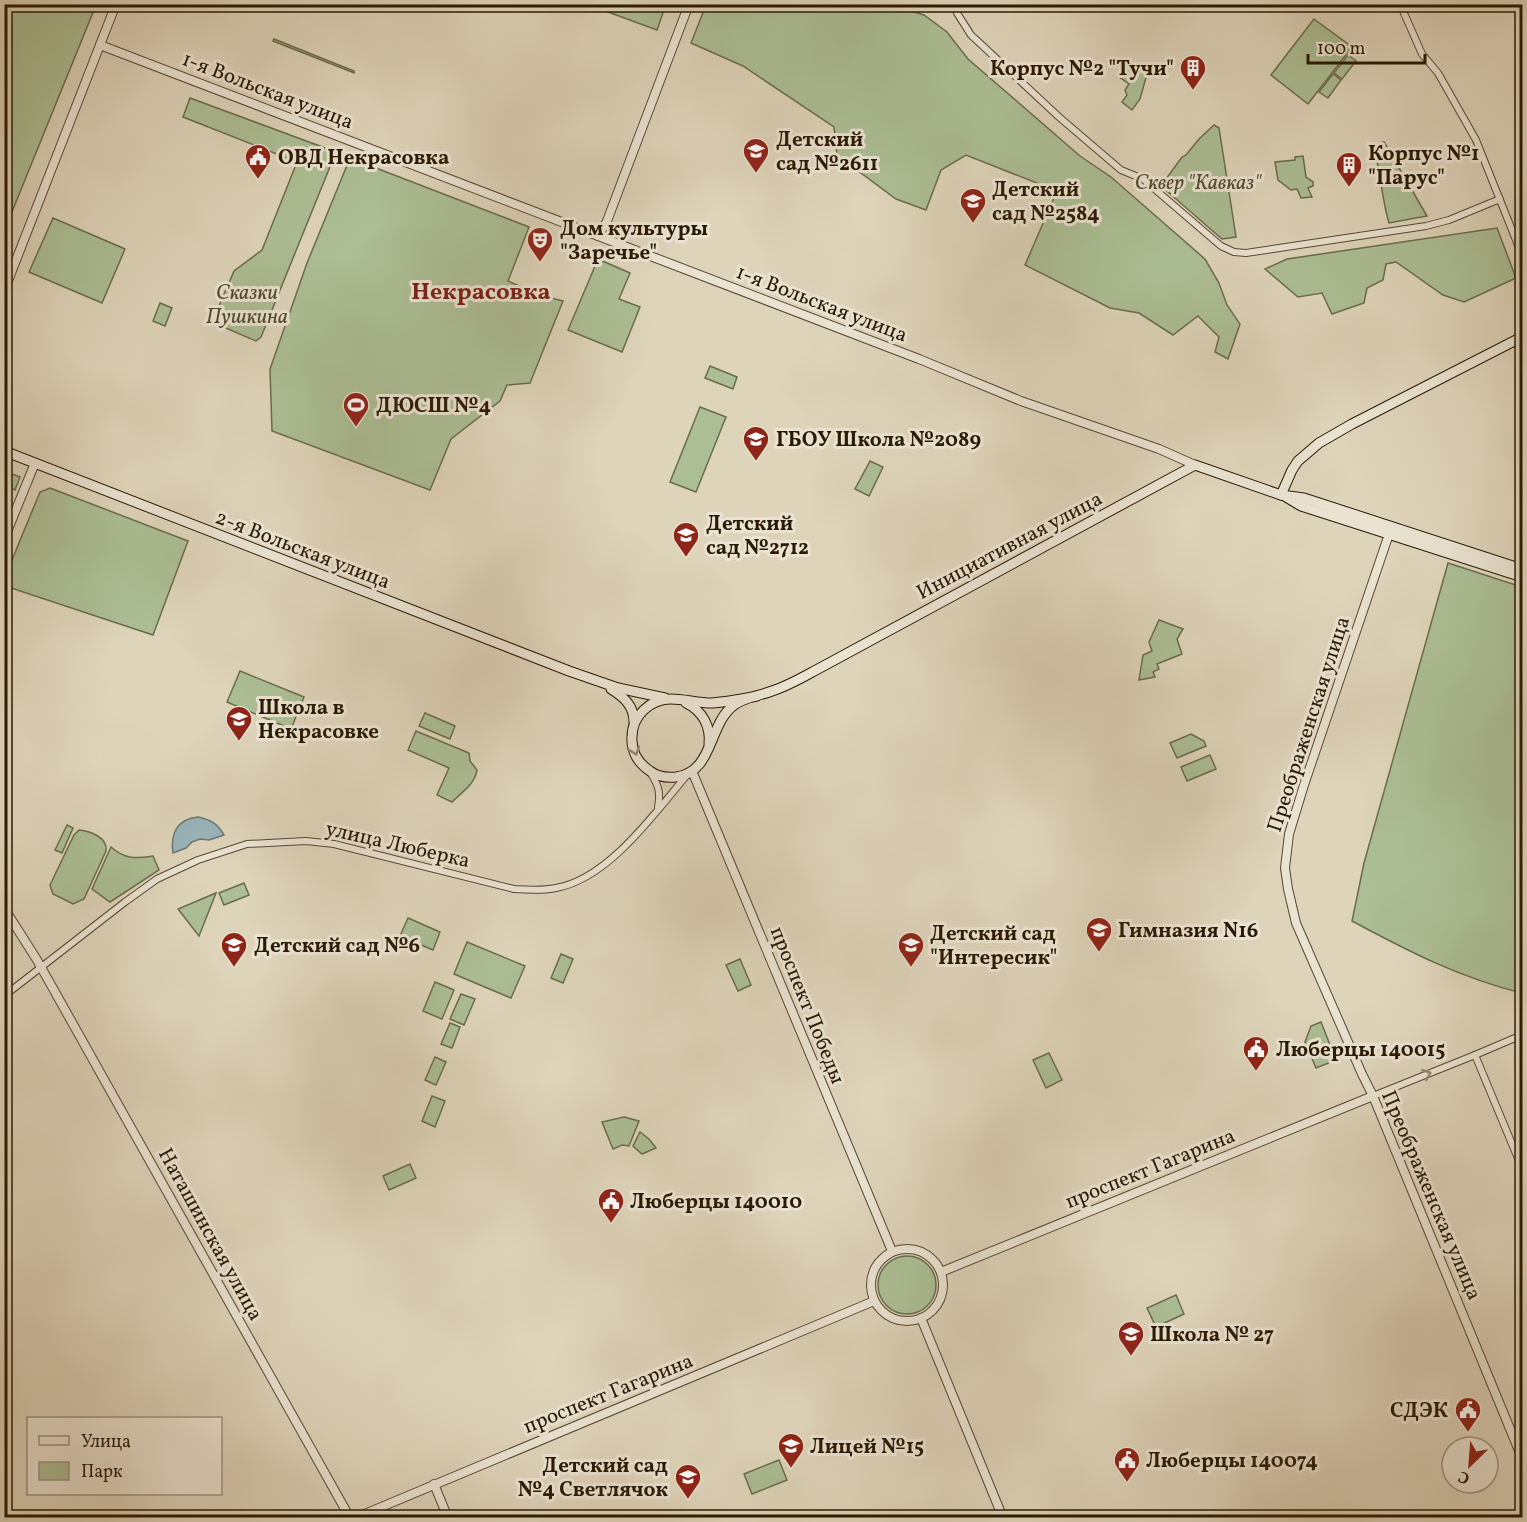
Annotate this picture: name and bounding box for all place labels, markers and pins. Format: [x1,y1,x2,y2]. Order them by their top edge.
building icon: Корпус №2 "Тучи" [1178,53,1208,91]
place label: Корпус №2 "Тучи" [990,55,1174,84]
place label: Детский сад №2611 [776,126,878,179]
school or university icon: Детский сад №2611 [741,136,771,174]
place label: Корпус №1 "Парус" [1368,140,1479,193]
public building icon: ОВД Некрасовка [243,142,273,180]
place label: ОВД Некрасовка [278,144,449,173]
building icon: Корпус №1 "Парус" [1334,150,1364,188]
place label: Детский сад №2584 [992,176,1100,229]
school or university icon: Детский сад №2584 [958,186,988,224]
place label: Дом культуры "Заречье" [560,215,708,268]
theatre icon: Дом культуры "Заречье" [525,225,555,263]
sports icon: ДЮСШ №4 [341,390,371,428]
place label: ДЮСШ №4 [376,392,492,421]
school or university icon: ГБОУ Школа №2089 [741,424,771,462]
place label: ГБОУ Школа №2089 [776,426,981,455]
place label: Детский сад №2712 [706,510,809,563]
school or university icon: Детский сад №2712 [671,520,701,558]
place label: Школа в Некрасовке [258,694,379,747]
school or university icon: Школа в Некрасовке [224,704,254,742]
school or university icon: Гимназия N16 [1084,915,1114,953]
place label: Гимназия N16 [1118,917,1258,946]
place label: Детский сад "Интересик" [930,920,1058,973]
school or university icon: Детский сад №6 [219,930,249,968]
school or university icon: Детский сад "Интересик" [896,930,926,968]
place label: Детский сад №6 [254,932,420,961]
public building icon: Люберцы 140015 [1241,1034,1271,1072]
place label: Люберцы 140015 [1276,1036,1445,1065]
public building icon: Люберцы 140010 [596,1186,626,1224]
place label: Люберцы 140010 [630,1188,802,1217]
school or university icon: Школа № 27 [1116,1319,1146,1357]
place label: Школа № 27 [1150,1321,1274,1350]
public building icon: СДЭК [1453,1395,1483,1433]
place label: СДЭК [1390,1397,1448,1426]
school or university icon: Лицей №15 [776,1431,806,1469]
place label: Лицей №15 [810,1433,924,1462]
public building icon: Люберцы 140074 [1112,1445,1142,1483]
place label: Люберцы 140074 [1146,1447,1318,1476]
place label: Детский сад №4 Светлячок [518,1452,668,1505]
school or university icon: Детский сад №4 Светлячок [673,1462,703,1500]

